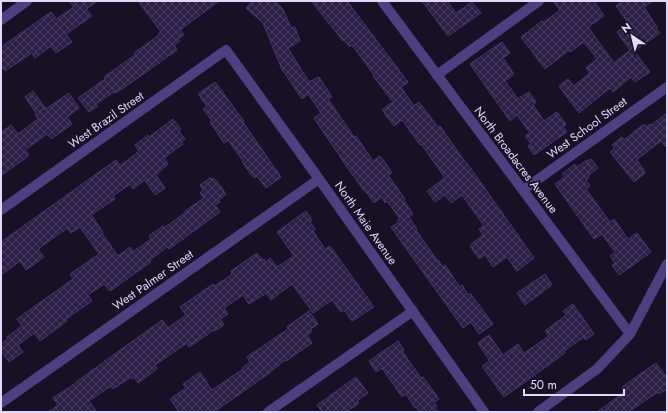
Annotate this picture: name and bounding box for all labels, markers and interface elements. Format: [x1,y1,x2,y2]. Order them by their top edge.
north arrow [612,16,652,56]
text: N [618,19,634,37]
street label: West Brazil Street [65,87,148,153]
street label: West School Street [543,93,631,163]
street label: North Broadacres Avenue [470,103,562,217]
street label: North Maie Avenue [330,177,402,269]
street label: West Palmer Street [109,245,197,315]
scale bar [524,371,624,397]
text: 50 m [530,376,557,394]

